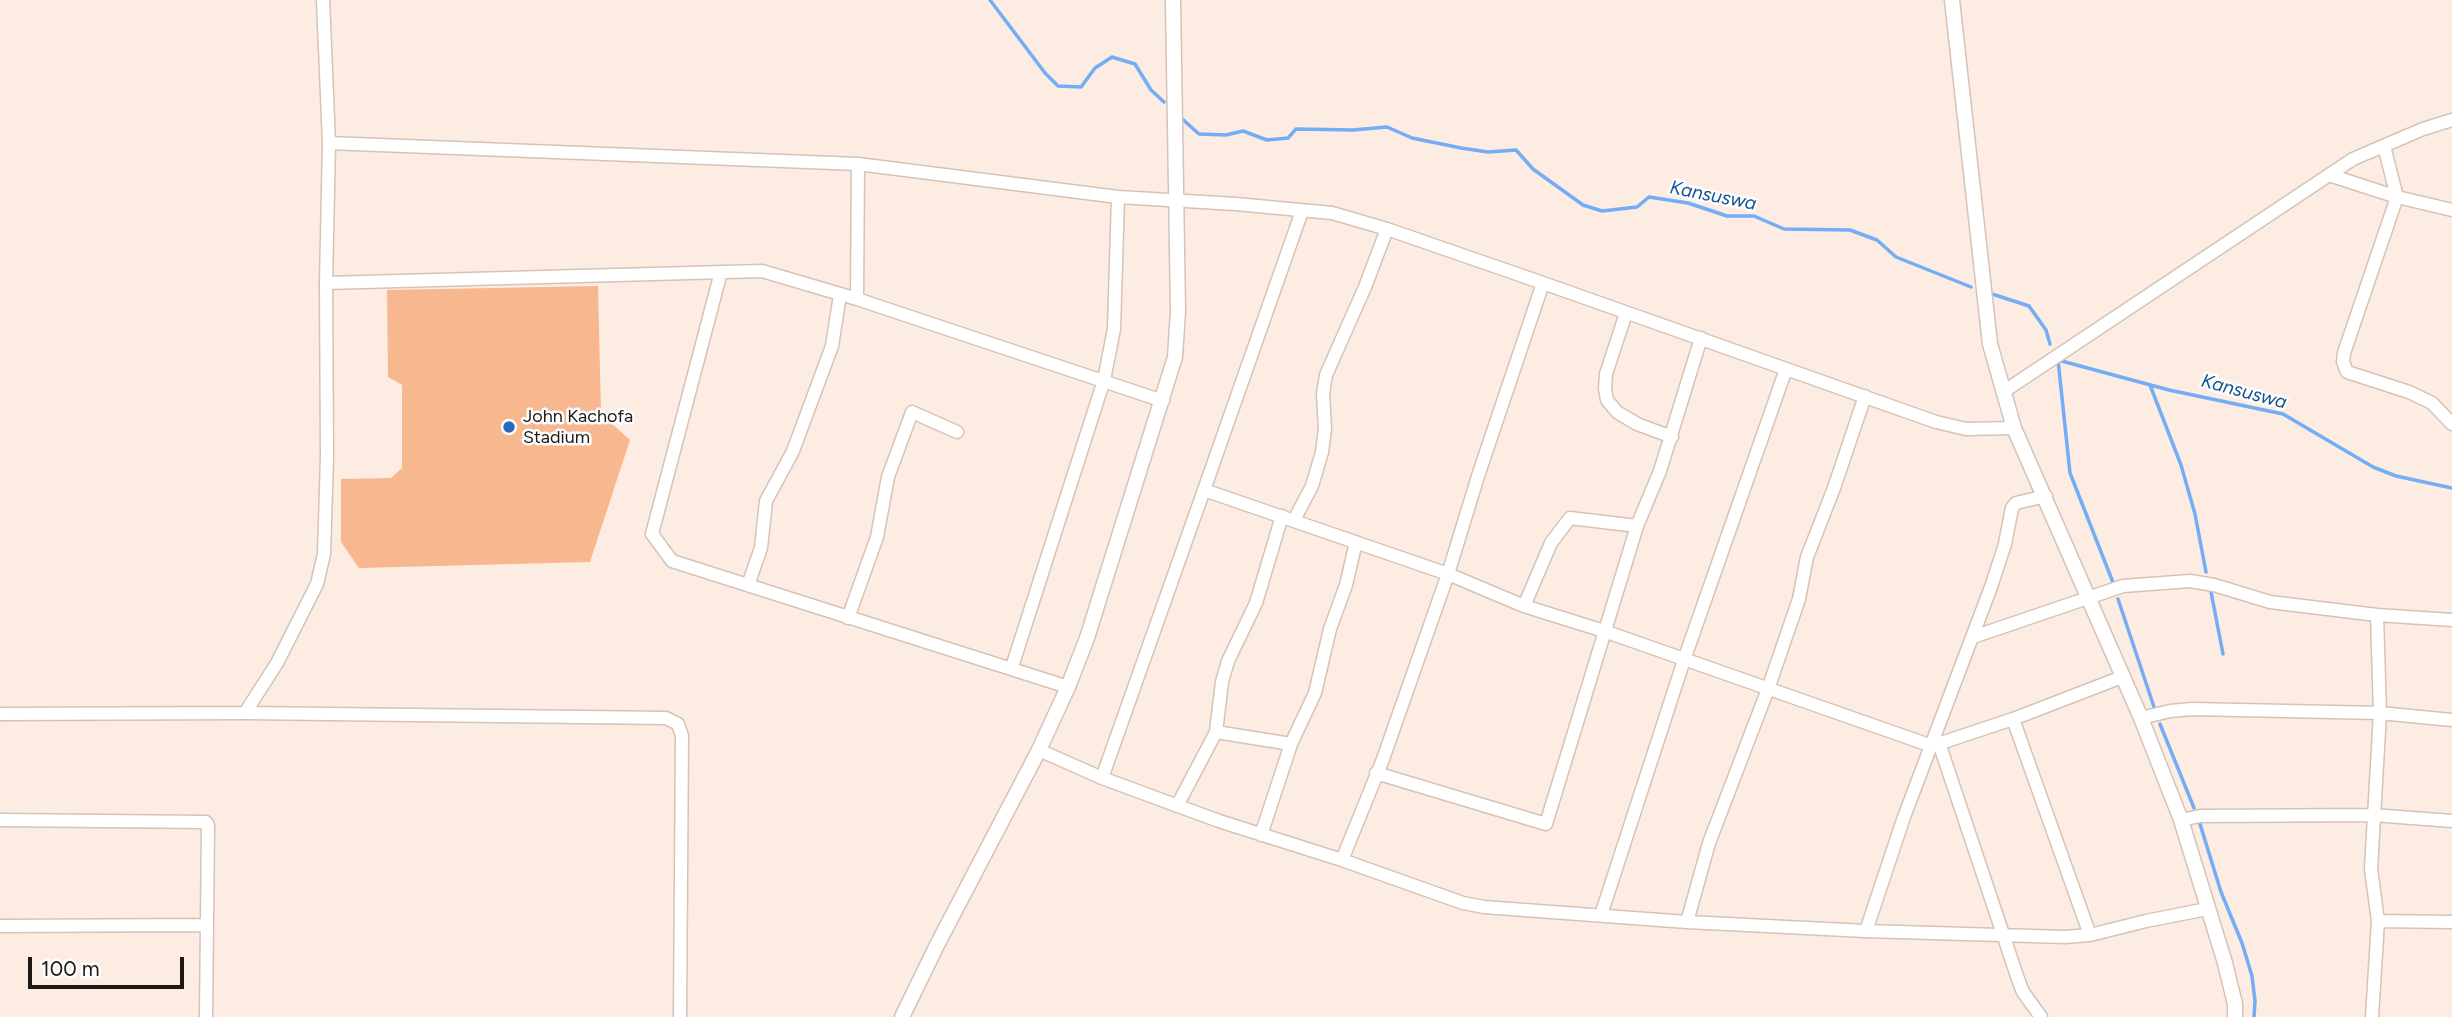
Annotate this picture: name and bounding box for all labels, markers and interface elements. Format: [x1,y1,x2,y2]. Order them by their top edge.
water label: Kansuswa [1668,176,1758,216]
water label: Kansuswa [2199,370,2289,414]
place label: John Kachofa Stadium [523,406,633,448]
marker: John Kachofa Stadium [501,419,517,435]
scale bar [32,944,187,988]
text: 100 m [41,956,100,981]

